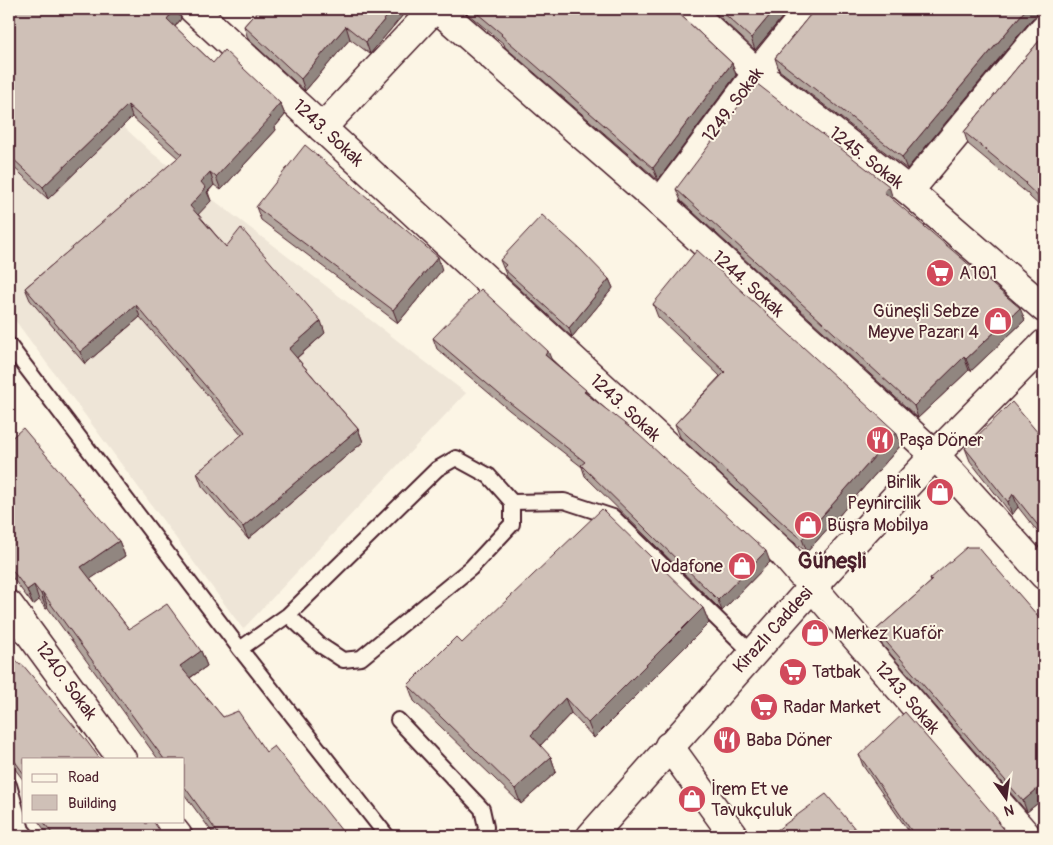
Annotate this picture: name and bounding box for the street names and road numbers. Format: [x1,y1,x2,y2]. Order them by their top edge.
street label: 1249. Sokak [697,62,769,147]
street label: 1243. Sokak [288,94,369,172]
street label: 1245. Sokak [824,122,908,195]
street label: 1244. Sokak [707,246,789,323]
street label: 1243. Sokak [585,369,666,447]
street label: Kirazlı Caddesi [728,582,818,678]
street label: 1240. Sokak [30,637,102,725]
street label: 1243. Sokak [869,657,945,739]

